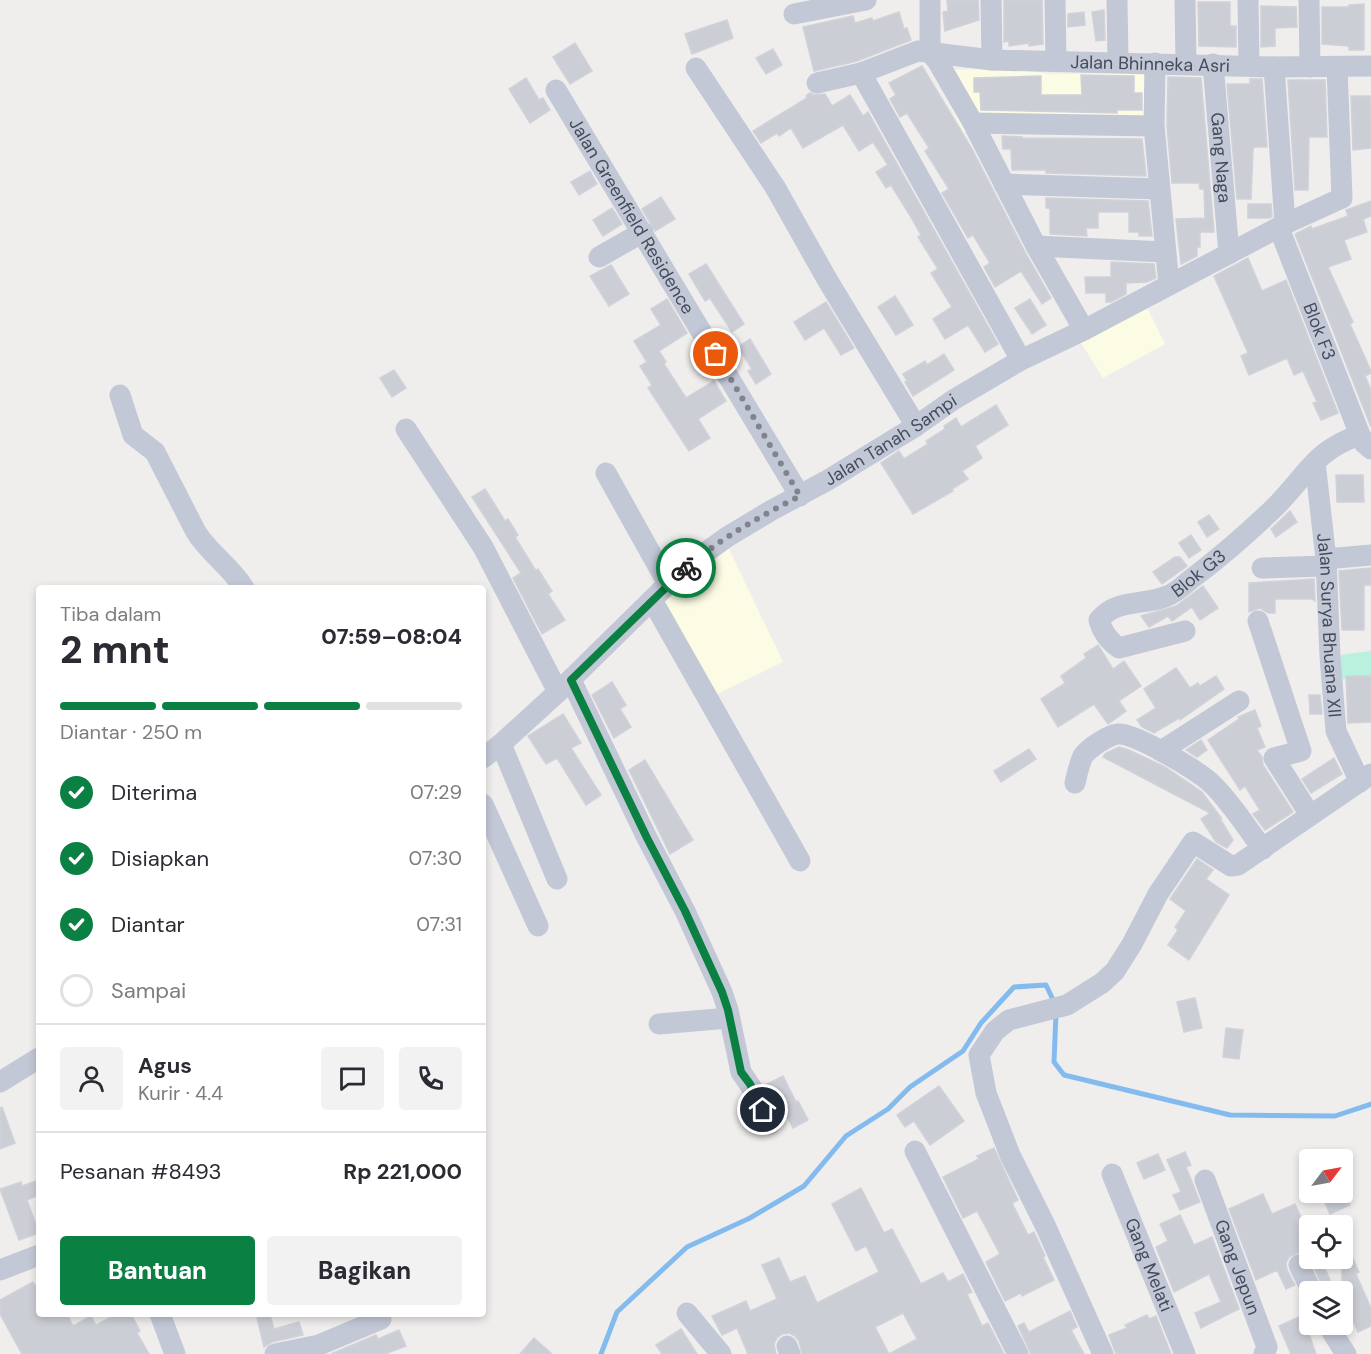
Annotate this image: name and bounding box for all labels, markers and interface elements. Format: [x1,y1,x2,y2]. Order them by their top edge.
street label: Jalan Bhinneka Asri [1070,50,1230,78]
street label: Gang Naga [1205,111,1237,204]
street label: Jalan Greenfield Residence [563,113,700,319]
street label: Blok F3 [1297,299,1342,364]
pin [690,328,741,379]
icon: bag [699,337,732,370]
street label: Jalan Tanah Sampi [820,388,961,491]
street label: Jalan Surya Bhuana XII [1311,532,1347,718]
courier [656,538,716,598]
street label: Blok G3 [1167,544,1231,603]
icon: bike [670,552,703,585]
text: Tiba dalam [60,601,161,627]
text: 07:59–08:04 [321,622,462,651]
text: 2 mnt [60,624,170,675]
text: Diantar · 250 m [60,719,202,745]
icon: check [60,776,93,809]
text: Diterima [111,778,197,807]
text: 07:29 [410,779,462,805]
icon: check [60,842,93,875]
text: Disiapkan [111,844,209,873]
text: 07:30 [408,845,462,871]
icon: check [60,908,93,941]
text: Diantar [111,910,185,939]
text: 07:31 [416,911,462,937]
text: Sampai [111,976,186,1005]
button: person [60,1047,123,1110]
button: chat [321,1047,384,1110]
button: phone [399,1047,462,1110]
text: Agus [138,1051,192,1080]
text: Kurir · 4.4 [138,1080,223,1106]
pin [737,1084,788,1135]
icon: home [746,1093,779,1126]
north arrow [1299,1149,1353,1203]
map controls [1299,1149,1353,1335]
text: Pesanan #8493 [60,1157,222,1186]
text: Rp 221,000 [343,1157,462,1186]
street label: Gang Melati [1119,1214,1179,1315]
button: locate [1299,1215,1353,1269]
street label: Gang Jepun [1209,1216,1266,1318]
button: Bantuan [60,1236,255,1305]
button: Bagikan [267,1236,462,1305]
button: layers [1299,1281,1353,1335]

